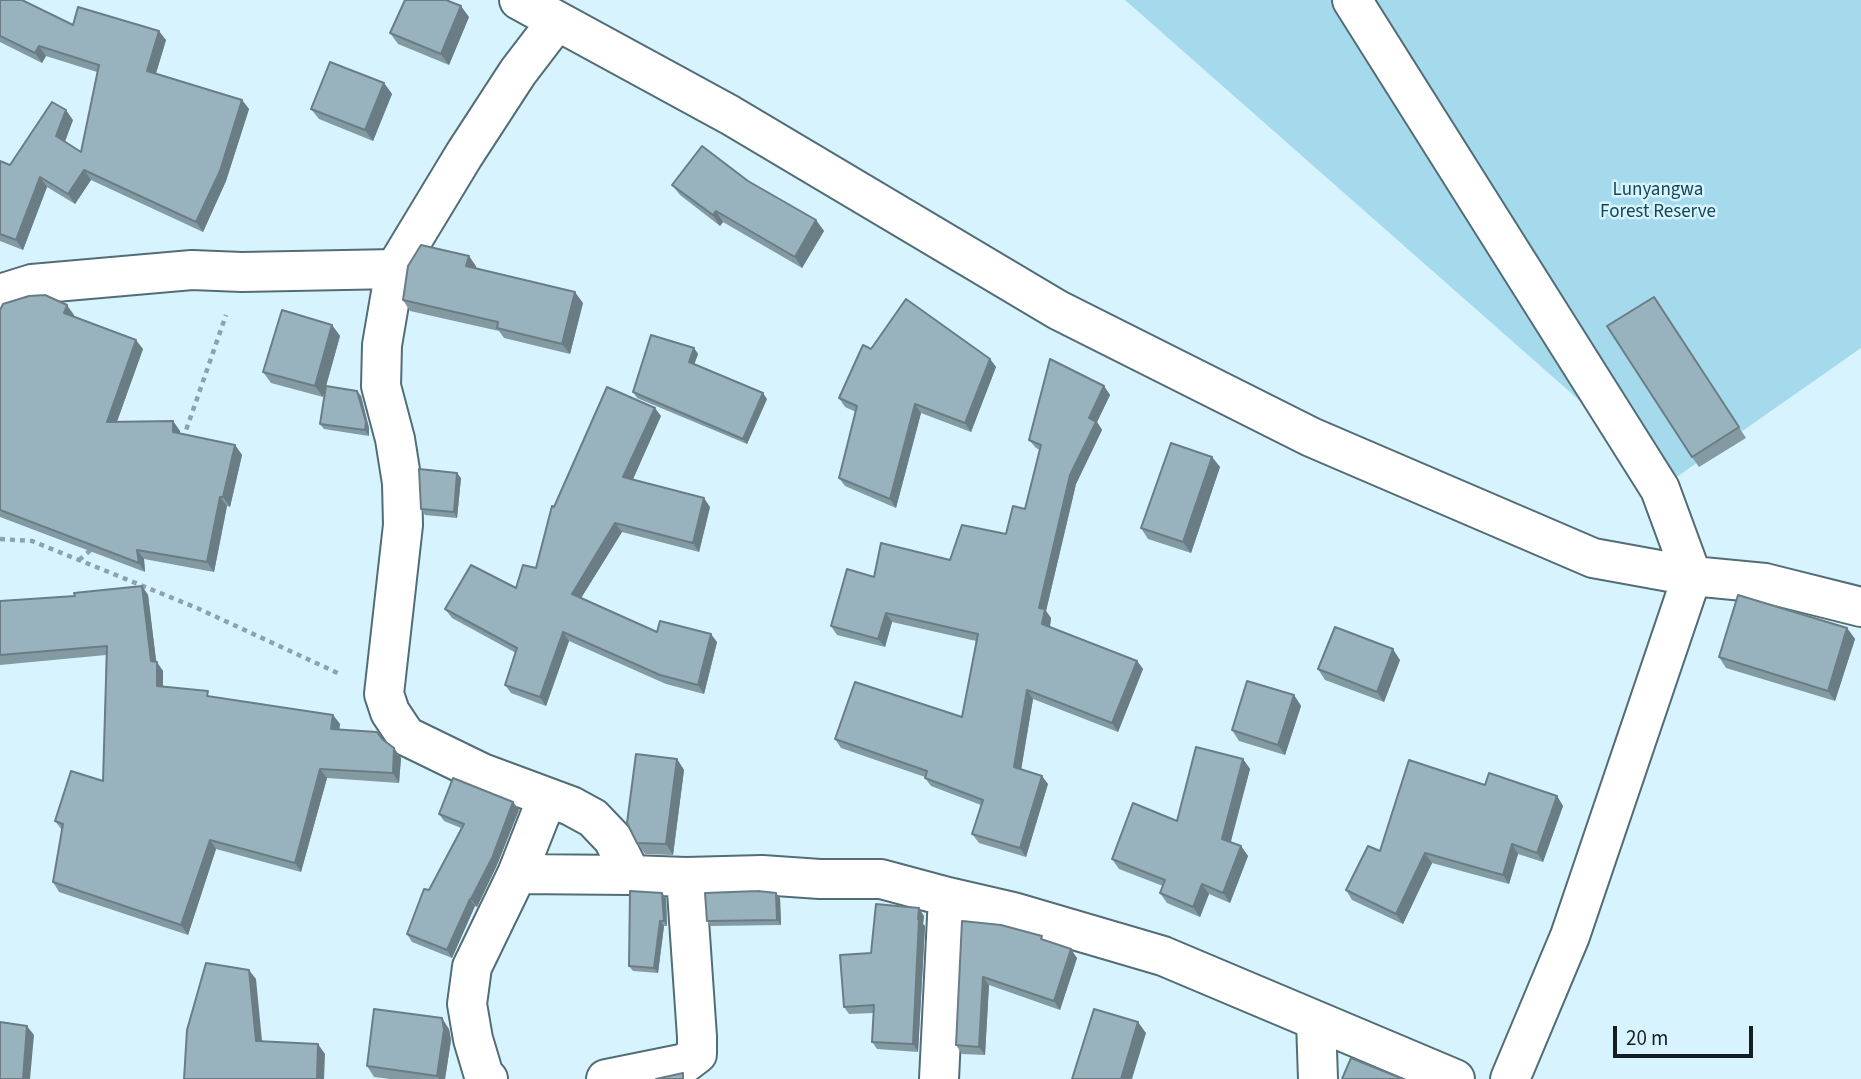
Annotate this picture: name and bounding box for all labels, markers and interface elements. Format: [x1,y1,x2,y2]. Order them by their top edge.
park label: Lunyangwa Forest Reserve [1600,180,1716,224]
scale bar [1616,1012,1756,1056]
text: 20 m [1626,1023,1668,1053]

